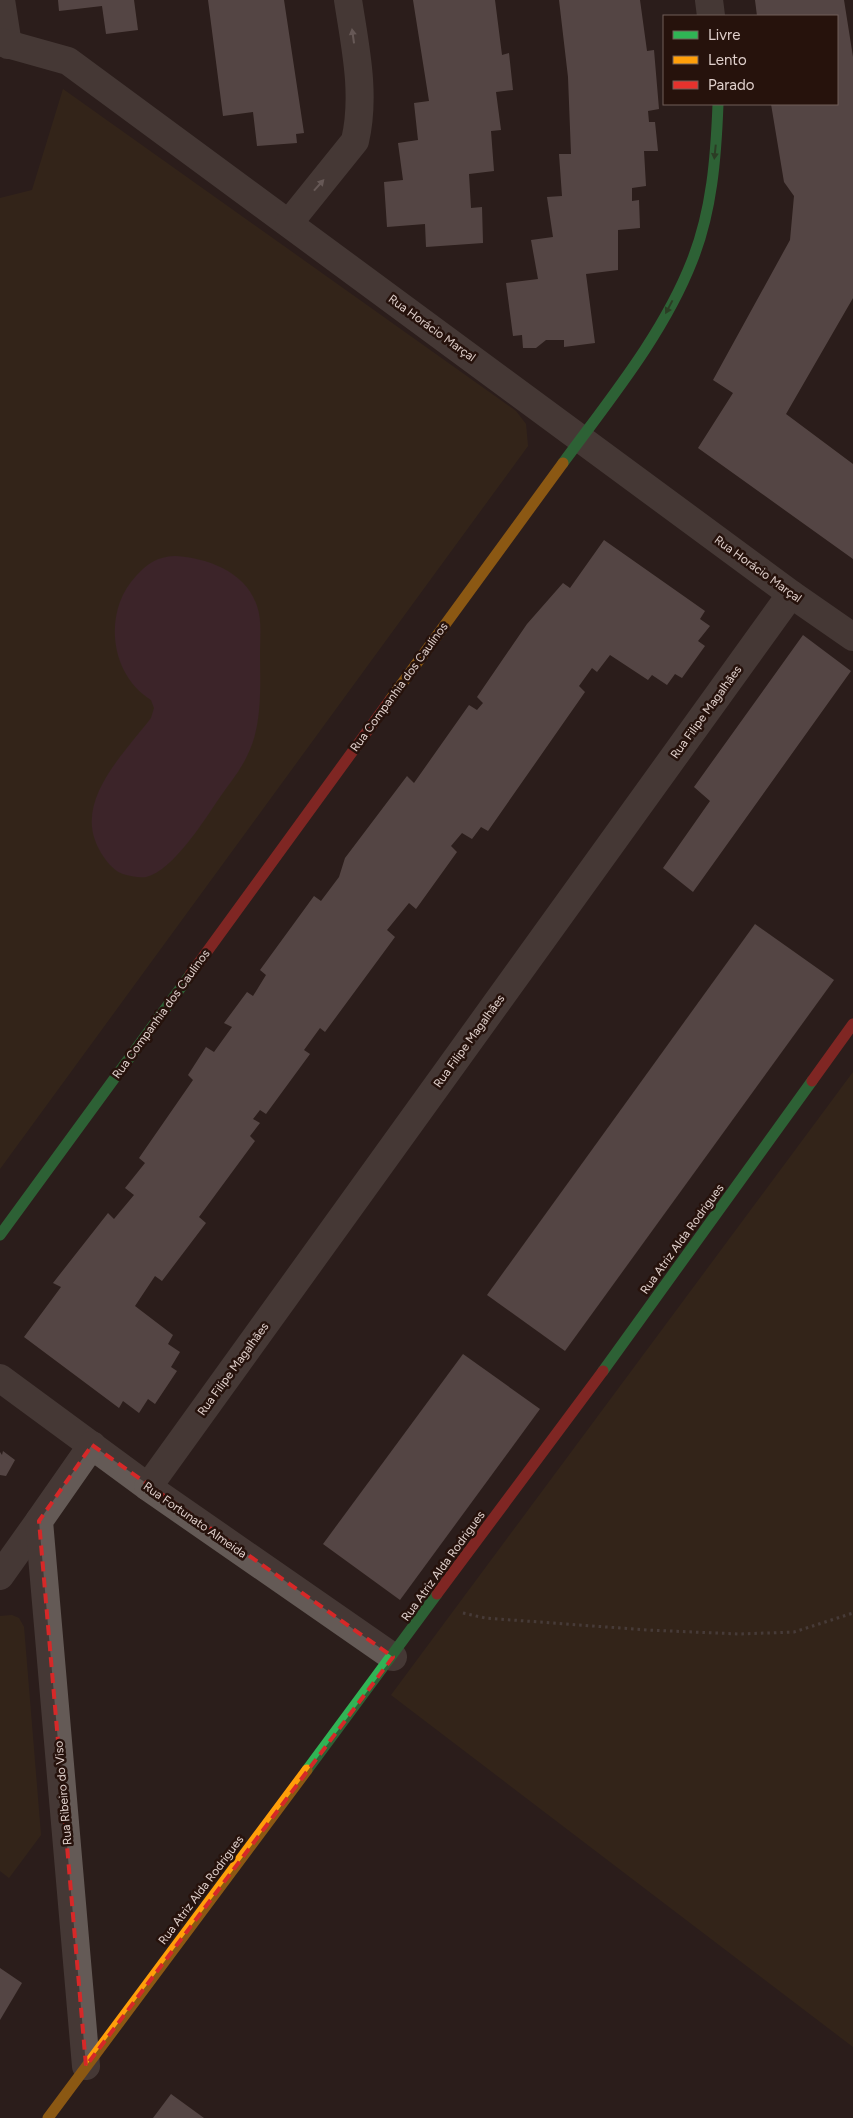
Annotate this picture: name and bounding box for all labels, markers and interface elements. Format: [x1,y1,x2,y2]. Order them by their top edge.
legend [663,15,838,105]
text: Livre [708,26,740,44]
one-way arrow [349,28,357,44]
text: Lento [708,51,747,69]
text: Parado [708,76,755,94]
one-way arrow [711,145,719,161]
one-way arrow [313,179,325,191]
street label: Rua Horácio Marçal [386,292,478,364]
one-way arrow [665,299,673,314]
street label: Rua Horácio Marçal [712,533,804,605]
street label: Rua Companhia dos Caulinos [347,619,451,754]
street label: Rua Filipe Magalhães [668,662,745,761]
street label: Rua Companhia dos Caulinos [109,946,213,1081]
street label: Rua Filipe Magalhães [431,991,508,1090]
street label: Rua Atriz Alda Rodrigues [637,1181,727,1297]
street label: Rua Filipe Magalhães [195,1319,272,1418]
street label: Rua Fortunato Almeida [141,1479,249,1561]
street label: Rua Atriz Alda Rodrigues [398,1508,488,1624]
street label: Rua Ribeiro do Viso [51,1740,75,1846]
street label: Rua Atriz Alda Rodrigues [155,1832,247,1947]

